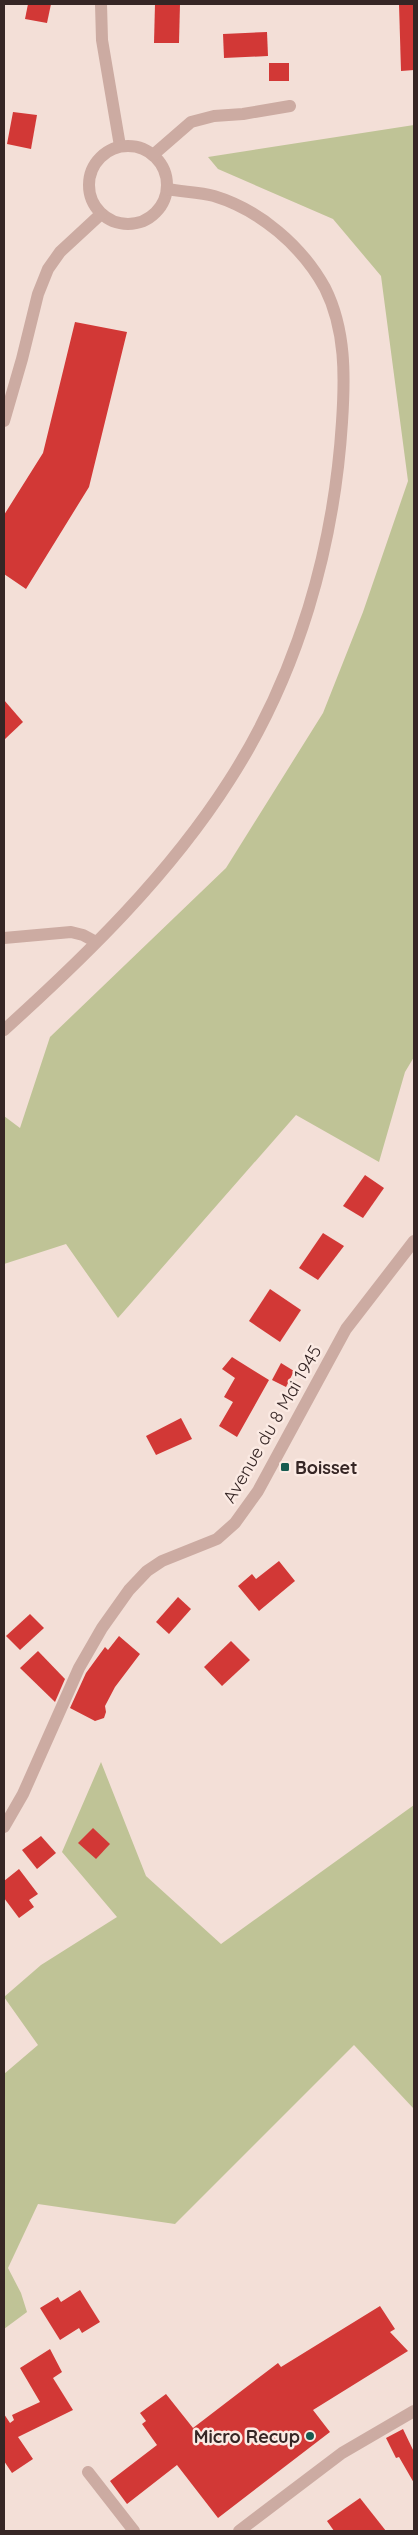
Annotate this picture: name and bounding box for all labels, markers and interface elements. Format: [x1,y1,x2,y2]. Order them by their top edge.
street label: Avenue du 8 Mai 1945 [218,1341,326,1507]
place label: Boisset [295,1456,358,1479]
marker: Boisset [279,1461,291,1473]
place label: Micro Recup [194,2425,300,2448]
marker: Micro Recup [304,2430,316,2442]

